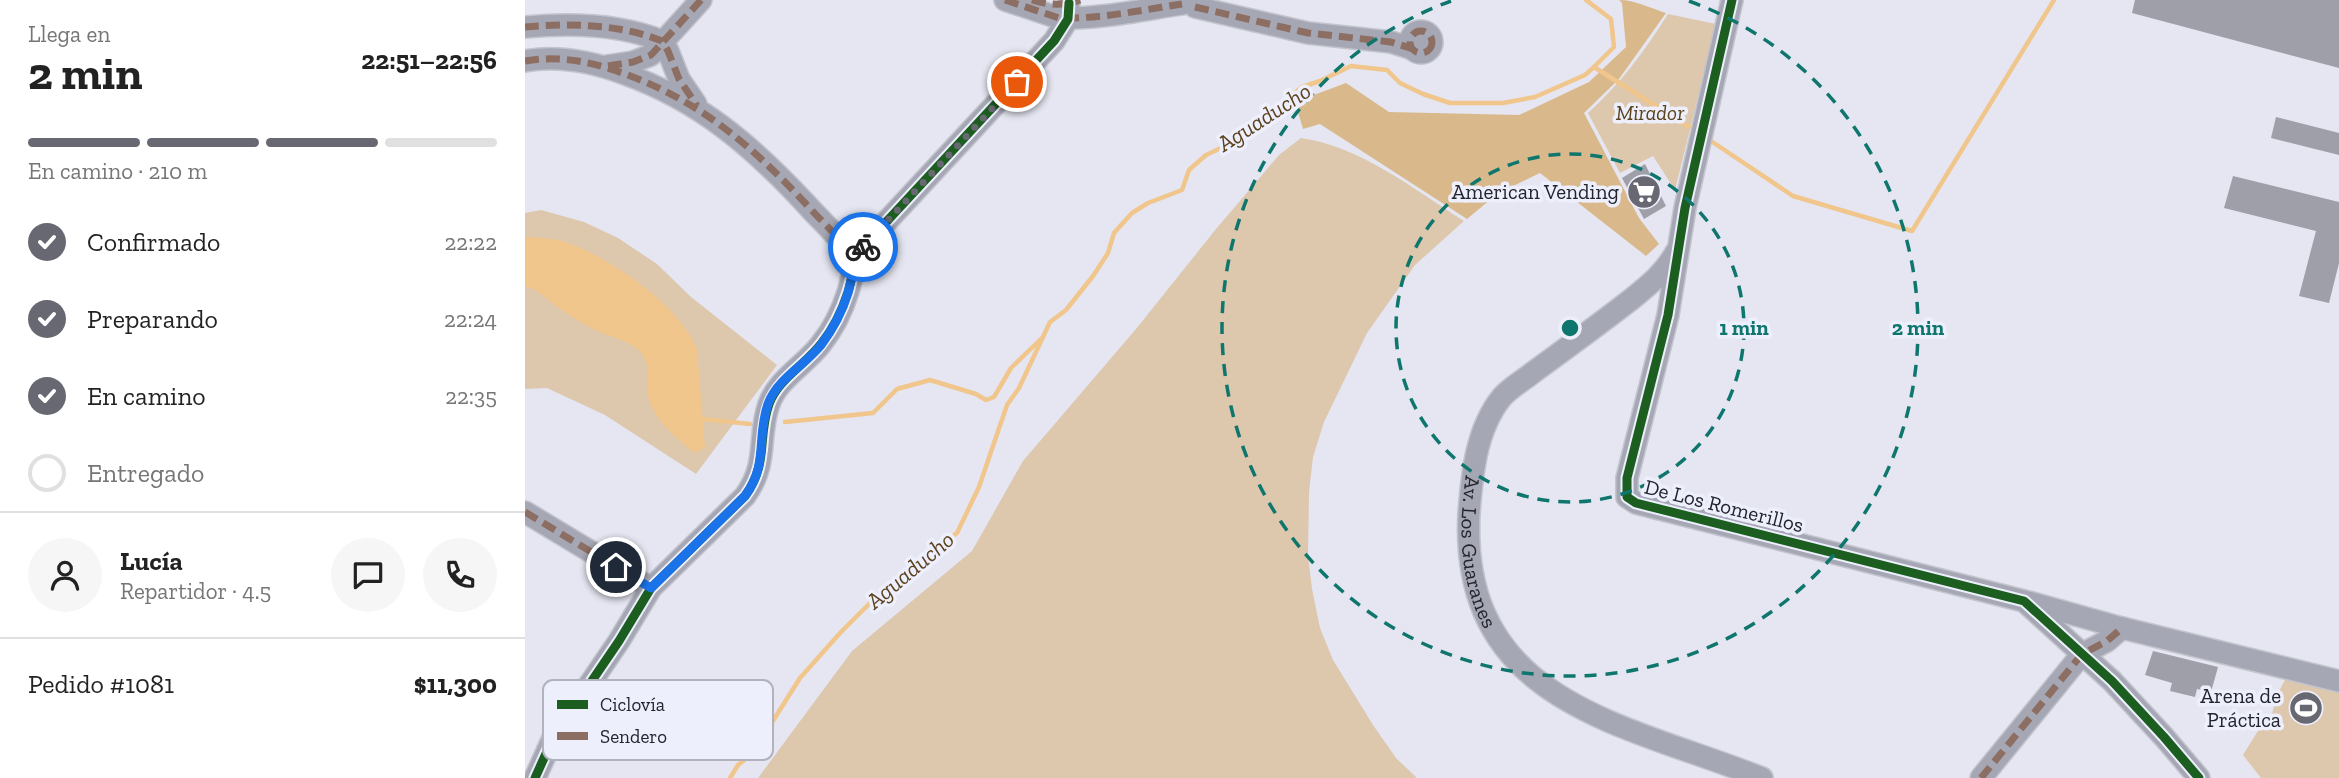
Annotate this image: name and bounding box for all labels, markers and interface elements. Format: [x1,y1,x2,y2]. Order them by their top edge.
text: Llega en [28,20,110,48]
text: 22:51–22:56 [361,44,497,76]
text: 2 min [28,46,143,101]
pin [987,52,1047,112]
icon: bag [998,63,1036,101]
water label: Aguaducho [1211,76,1316,158]
park label: Mirador [1616,100,1685,125]
text: En camino · 210 m [28,157,207,185]
supermarket icon: American Vending [1625,173,1663,211]
place label: American Vending [1452,179,1619,204]
courier [828,212,898,282]
icon: check [28,223,66,261]
text: Confirmado [87,226,220,258]
text: 22:22 [444,228,497,256]
icon: bike [844,228,882,266]
icon: check [28,300,66,338]
text: Preparando [87,303,218,335]
text: 22:24 [444,305,497,333]
text: 1 min [1719,315,1769,340]
text: 2 min [1892,315,1945,340]
centre of rings [1558,316,1582,340]
icon: check [28,377,66,415]
text: En camino [87,380,206,412]
text: 22:35 [445,382,497,410]
text: Entregado [87,457,204,489]
street label: Av. Los Guaranes [1457,474,1502,632]
street label: De Los Romerillos [1642,474,1806,537]
water label: Aguaducho [860,525,960,615]
pin [586,537,646,597]
button: person [28,538,102,612]
button: chat [331,538,405,612]
button: phone [423,538,497,612]
text: Lucía [120,545,183,577]
icon: home [597,548,635,586]
text: Repartidor · 4.5 [120,577,271,605]
text: Pedido #1081 [28,668,174,700]
text: $11,300 [414,668,497,700]
legend [543,680,773,760]
place label: Arena de Práctica [2200,683,2281,732]
sports icon: Arena de Práctica [2287,689,2325,727]
text: Ciclovía [600,693,665,716]
text: Sendero [600,725,667,748]

